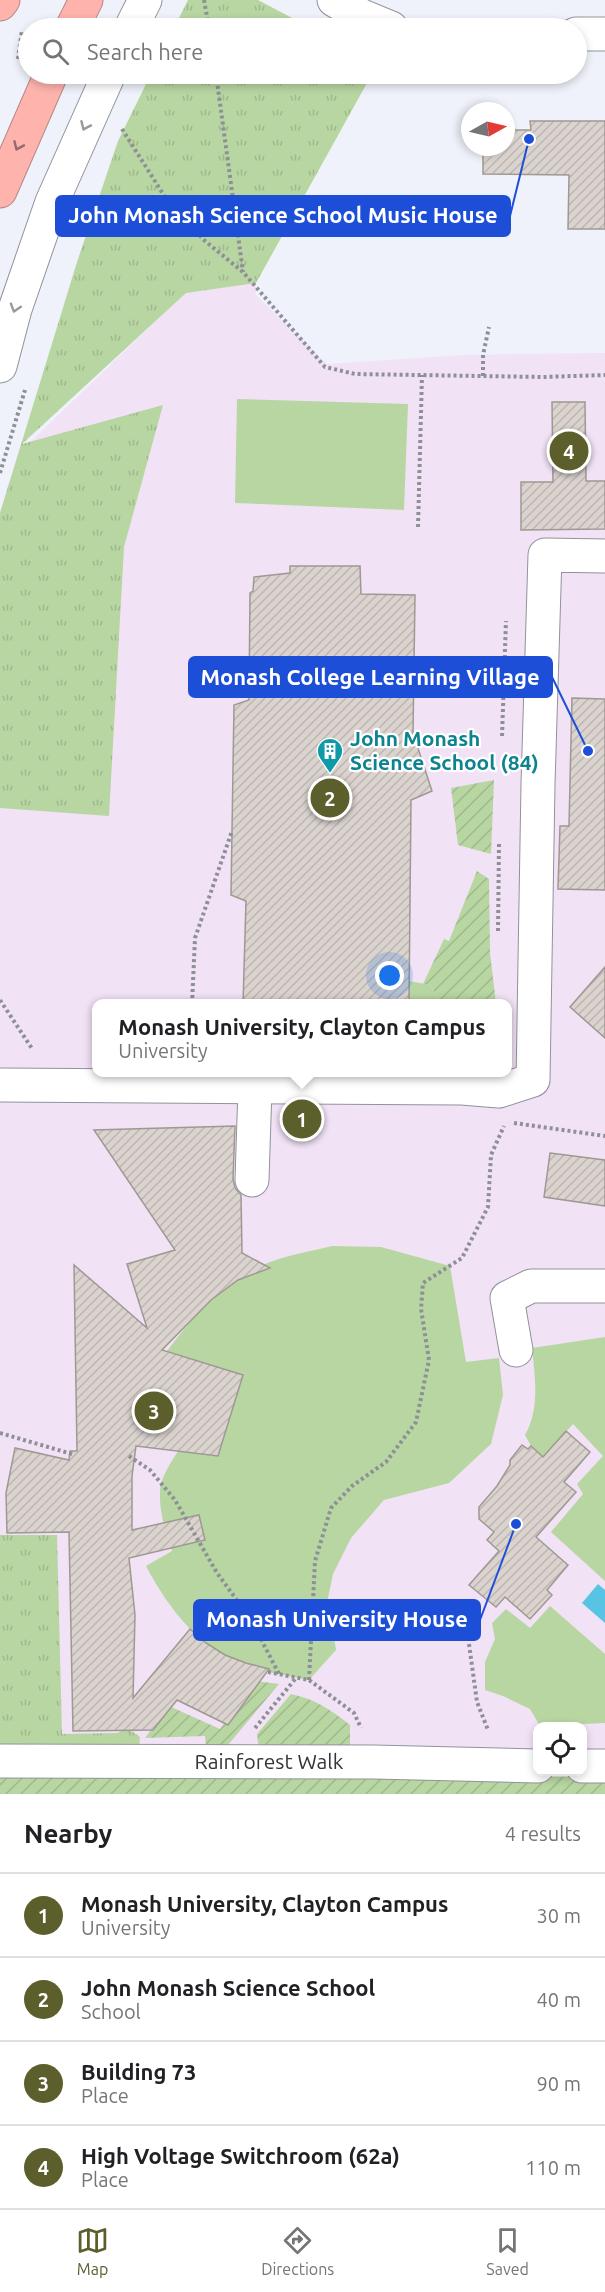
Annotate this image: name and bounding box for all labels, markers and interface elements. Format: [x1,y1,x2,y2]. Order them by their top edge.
search box [18,18,587,84]
icon: search [39,35,72,68]
text: Search here [87,39,203,64]
north arrow [461,102,515,156]
one-way arrow [80,120,92,131]
one-way arrow [13,140,25,151]
callout: John Monash Science School Music House [56,196,510,236]
text: John Monash Science School Music House [68,202,498,227]
one-way arrow [10,303,22,313]
pin: 4 [550,428,588,474]
callout: Monash College Learning Village [189,657,552,697]
text: Monash College Learning Village [200,664,540,689]
place label: John Monash Science School (84) [350,726,539,774]
building icon: John Monash Science School (84) [315,736,345,774]
pin: 2 [310,776,350,820]
your location [375,961,404,990]
popup [92,999,512,1077]
text: Monash University, Clayton Campus [118,1014,486,1039]
text: University [118,1039,208,1062]
pin: 1 [282,1096,322,1142]
pin: 3 [134,1388,174,1434]
callout: Monash University House [194,1600,480,1640]
text: Monash University House [206,1606,468,1631]
map controls [533,1722,587,1776]
button: locate [533,1722,587,1776]
street label: Rainforest Walk [195,1749,344,1773]
text: Nearby [24,1819,112,1848]
text: 4 results [505,1822,581,1845]
text: Monash University, Clayton Campus [81,1891,448,1916]
text: 1 [38,1904,49,1927]
text: 30 m [537,1904,581,1927]
text: University [81,1916,170,1939]
text: John Monash Science School [81,1975,375,2000]
text: 2 [38,1988,49,2011]
text: 40 m [537,1988,581,2011]
text: School [81,2000,141,2023]
text: Building 73 [81,2059,196,2084]
text: 3 [38,2072,49,2095]
text: 90 m [537,2072,581,2095]
text: Place [81,2084,129,2107]
text: High Voltage Switchroom (62a) [81,2143,400,2168]
text: 4 [38,2156,49,2179]
text: 110 m [525,2156,581,2179]
text: Place [81,2168,129,2191]
tab: Map [76,2224,109,2278]
tab: Directions [261,2224,334,2278]
tab: Saved [486,2224,529,2278]

